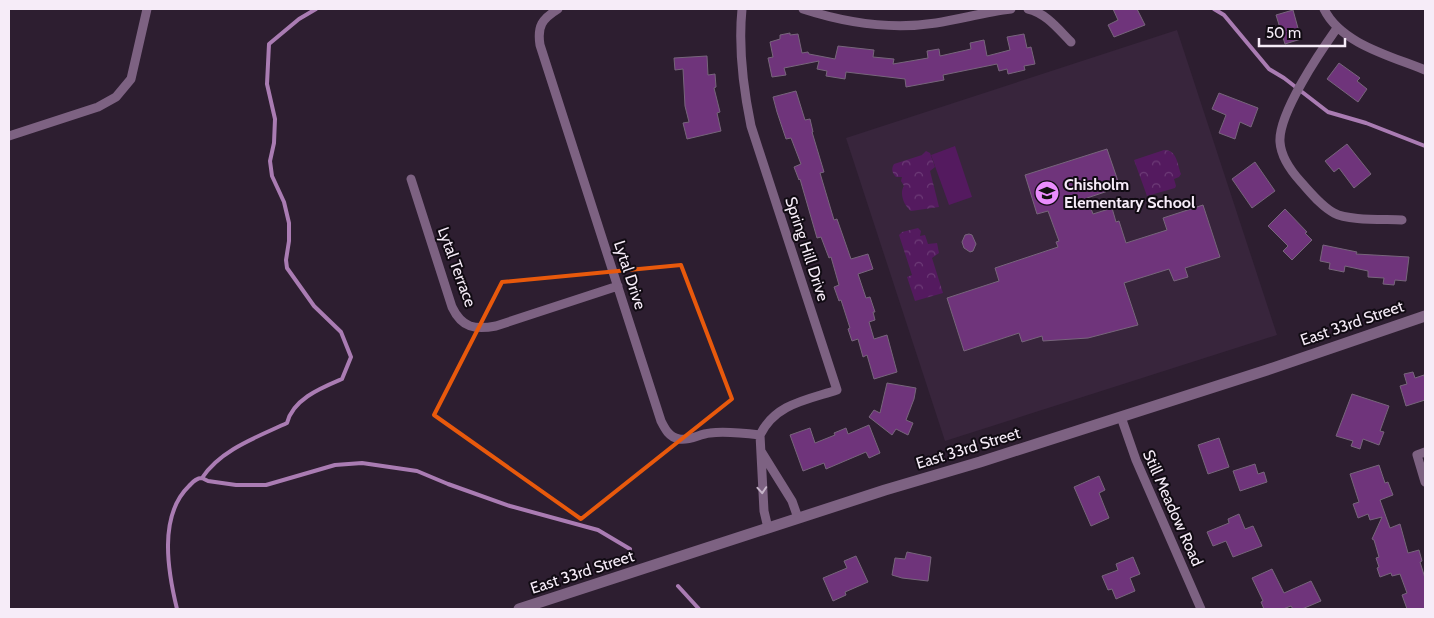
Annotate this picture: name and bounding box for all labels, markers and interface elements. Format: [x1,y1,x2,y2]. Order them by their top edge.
scale bar [1259,15,1345,47]
text: 50 m [1266,24,1301,42]
place label: Chisholm Elementary School [1064,175,1195,212]
school or university icon: Chisholm Elementary School [1034,180,1060,206]
street label: Spring Hill Drive [781,194,833,304]
street label: Lytal Terrace [434,224,480,310]
street label: Lytal Drive [610,238,650,312]
street label: East 33rd Street [1298,296,1407,350]
street label: East 33rd Street [914,423,1023,473]
street label: Still Meadow Road [1139,447,1207,569]
one-way arrow [757,486,768,494]
street label: East 33rd Street [528,546,637,598]

